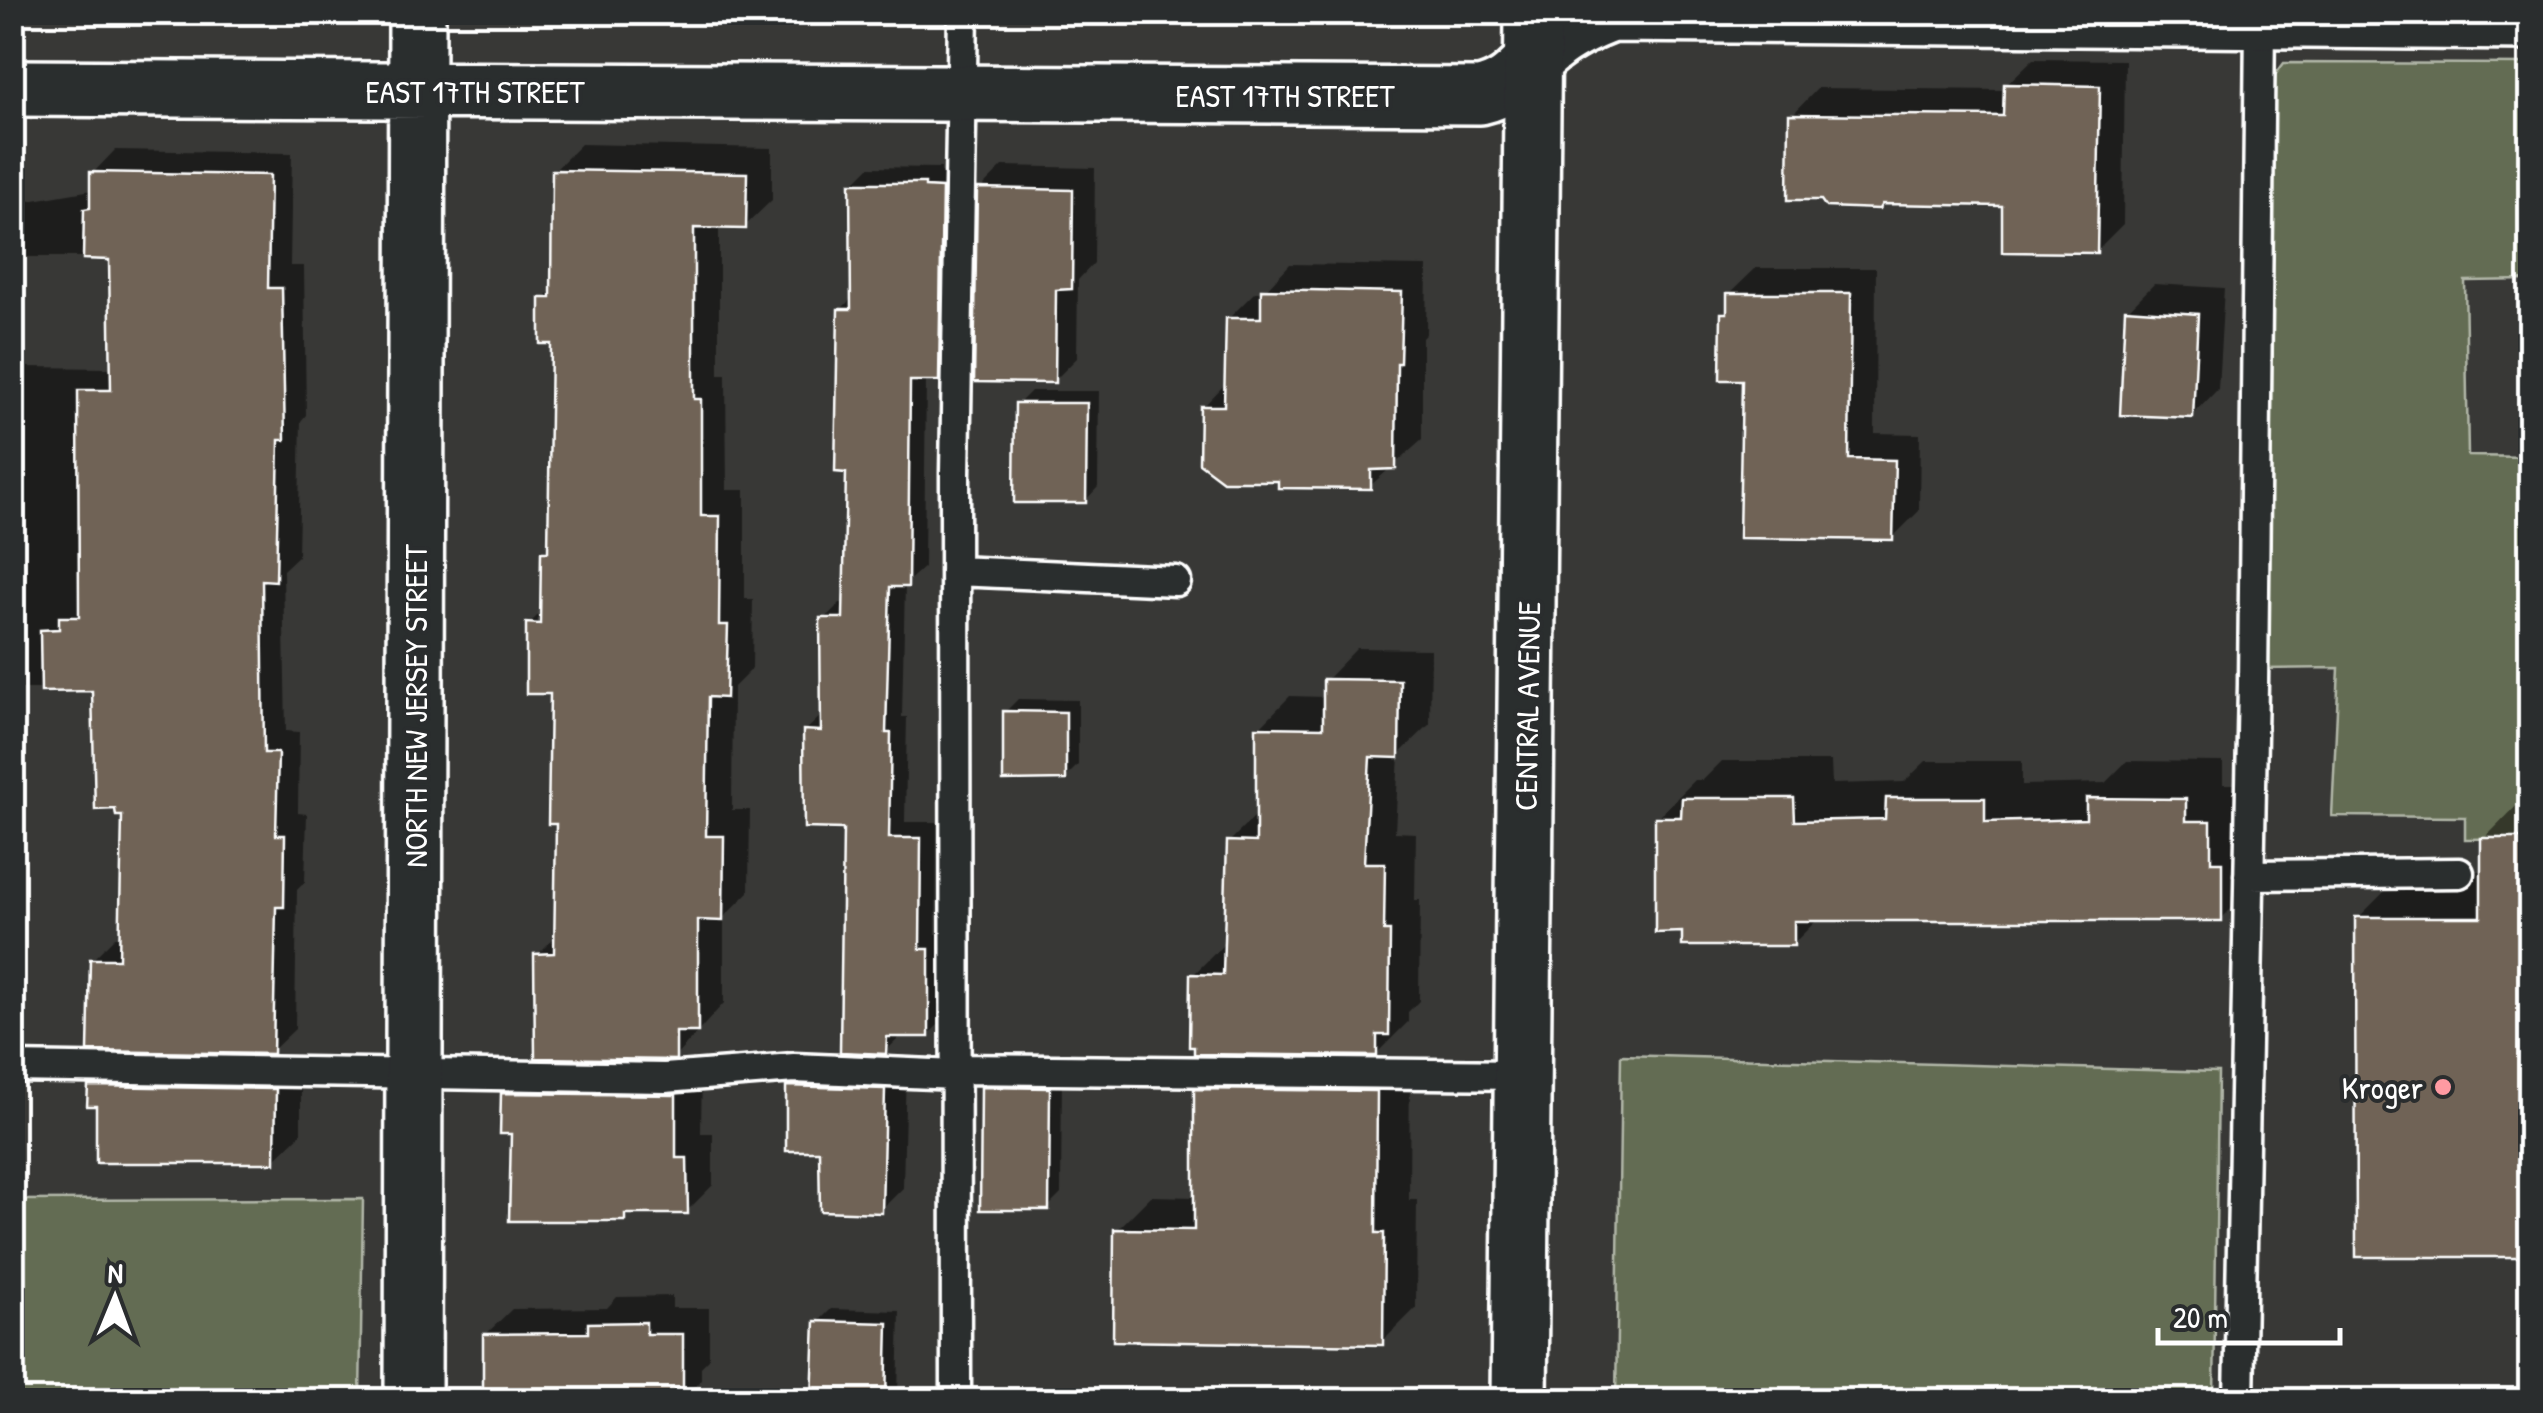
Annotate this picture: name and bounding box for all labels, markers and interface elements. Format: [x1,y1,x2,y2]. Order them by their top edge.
street label: EAST 17TH STREET [365,70,586,113]
street label: EAST 17TH STREET [1175,74,1396,117]
street label: NORTH NEW JERSEY STREET [394,543,437,868]
street label: CENTRAL AVENUE [1504,601,1550,811]
place label: Kroger [2342,1066,2423,1109]
marker: Kroger [2432,1076,2454,1098]
north arrow [65,1248,165,1348]
text: N [108,1254,123,1292]
scale bar [2158,1283,2340,1345]
text: 20 m [2173,1297,2228,1337]

